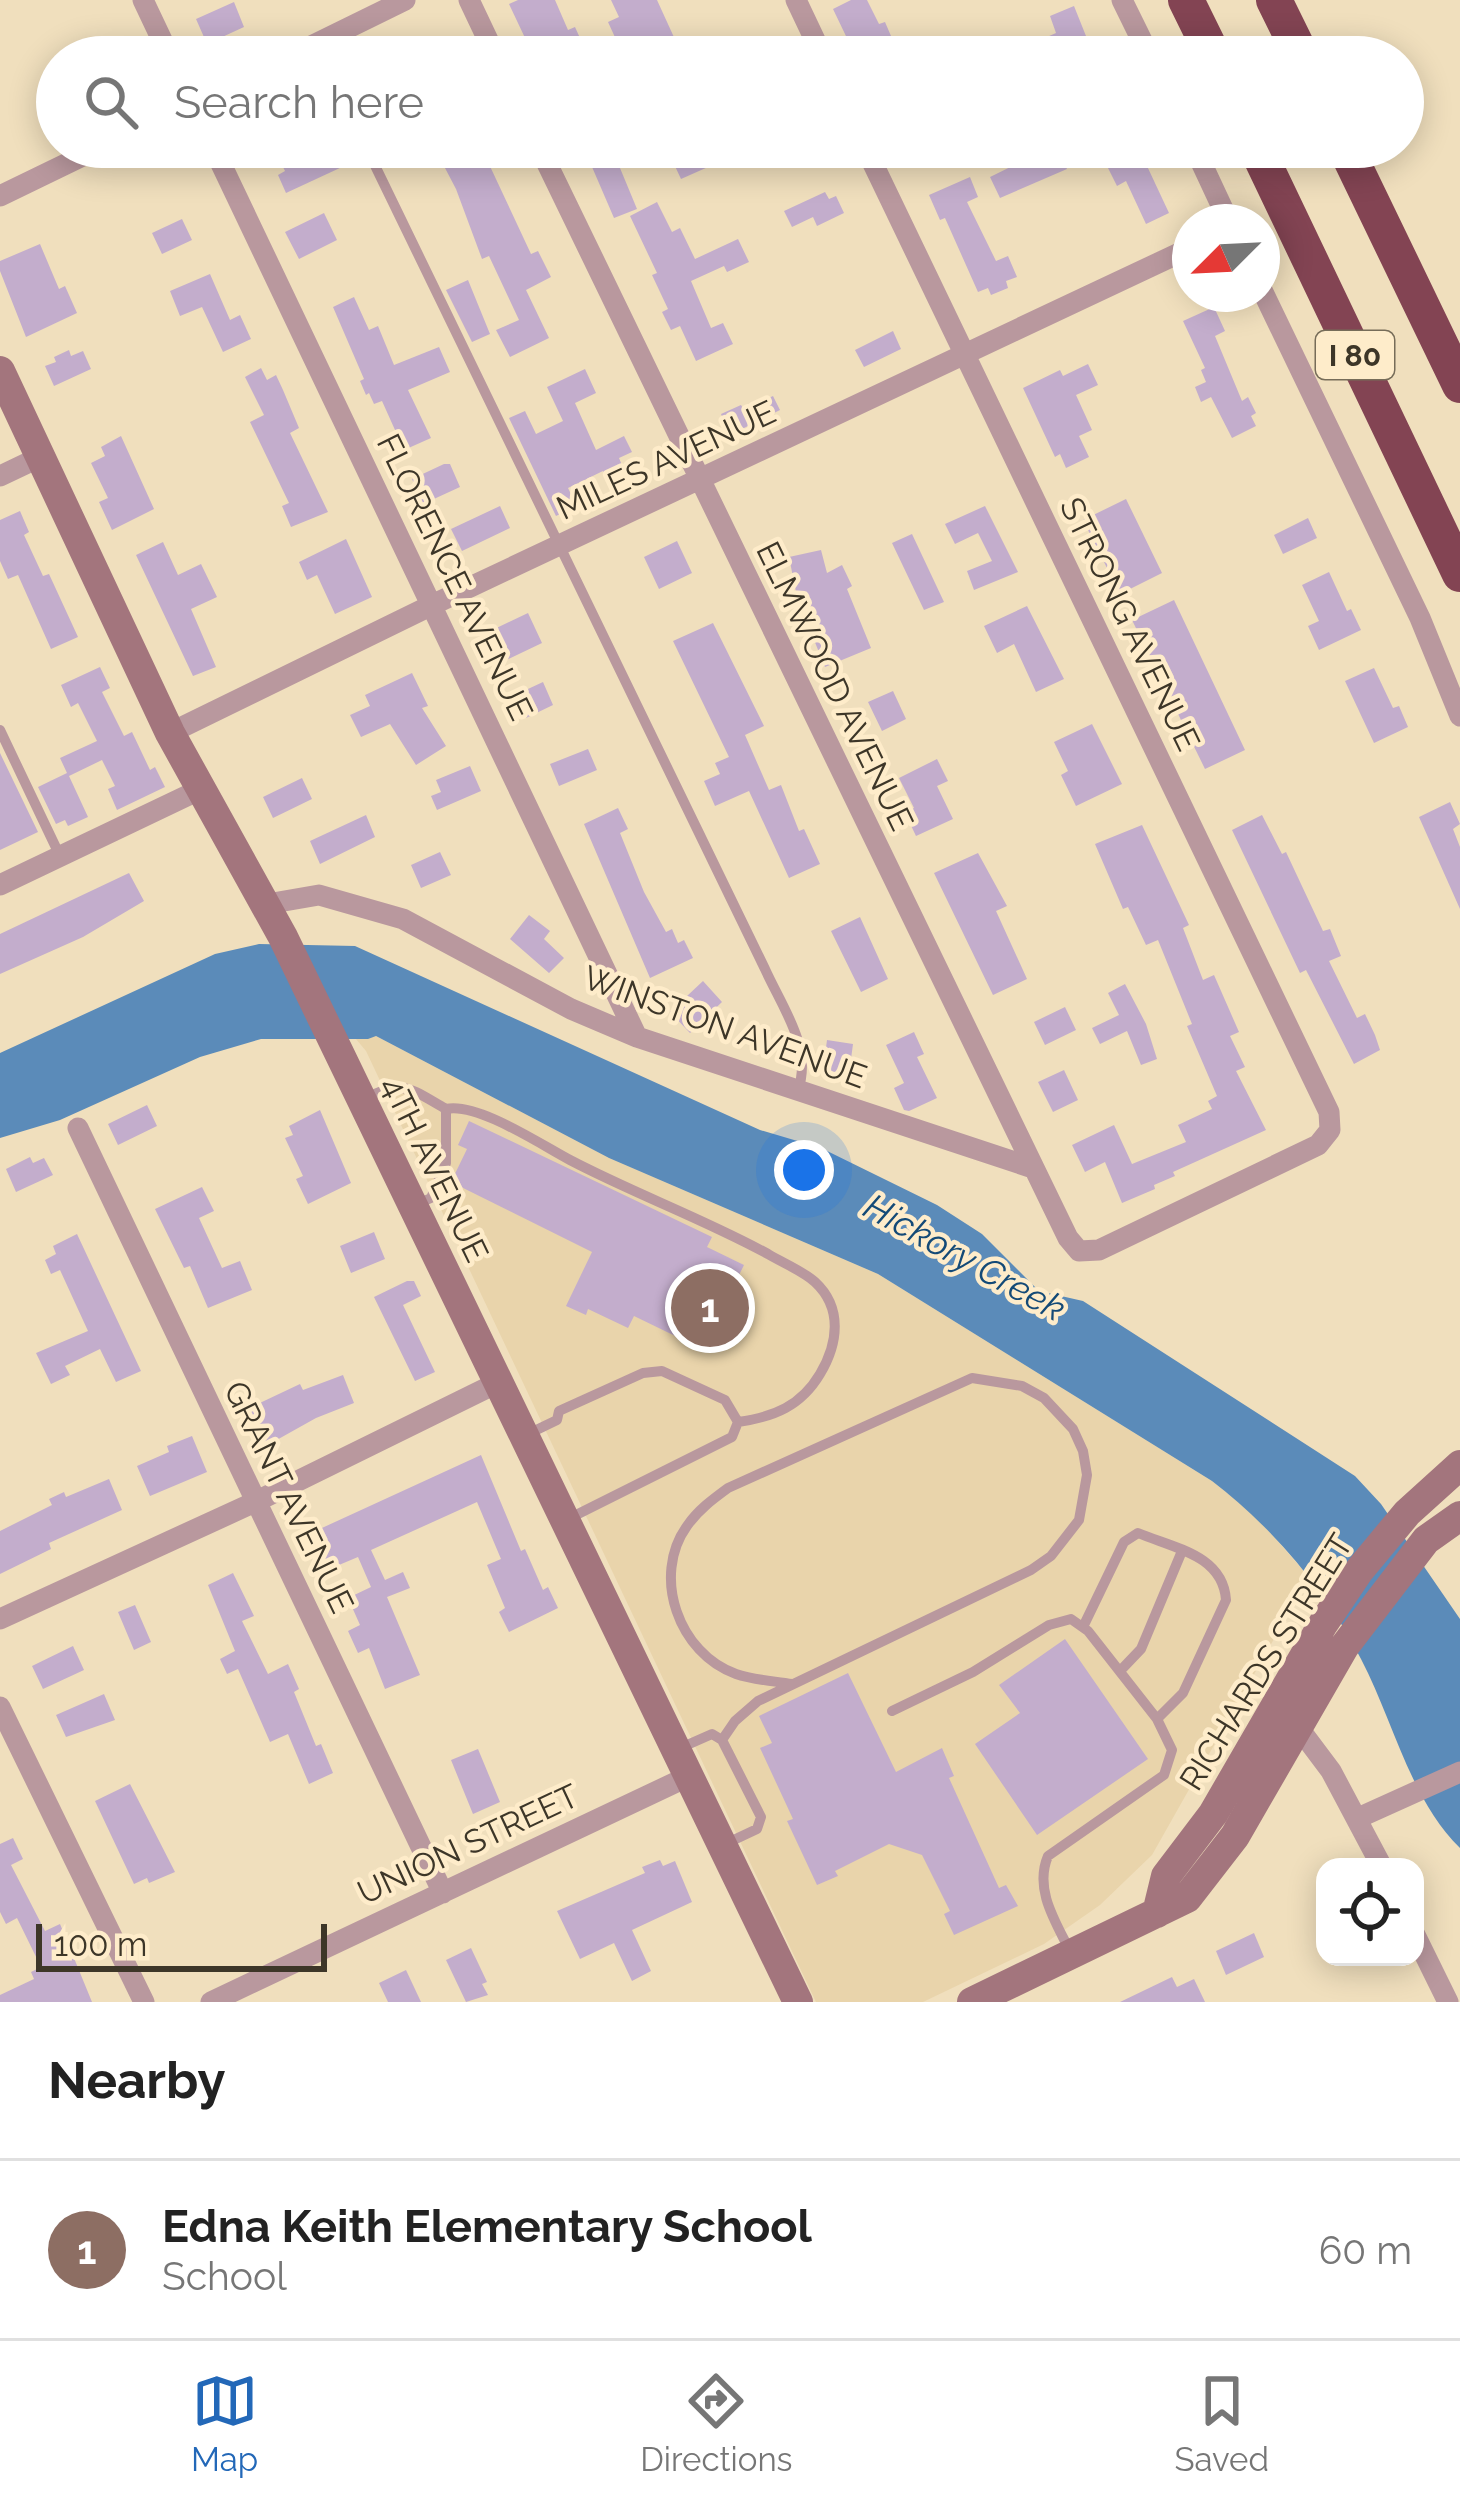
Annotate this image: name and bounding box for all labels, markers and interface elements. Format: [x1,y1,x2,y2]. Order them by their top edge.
search box [36,36,1424,168]
icon: search [78,69,144,135]
text: Search here [174,76,424,129]
north arrow [1172,204,1280,312]
road number: I 80 [1316,331,1394,379]
street label: MILES AVENUE [550,392,782,528]
street label: FLORENCE AVENUE [369,428,541,726]
street label: STRONG AVENUE [1052,491,1208,757]
street label: ELMWOOD AVENUE [748,536,922,836]
street label: WINSTON AVENUE [578,958,872,1096]
street label: 4TH AVENUE [373,1070,497,1268]
your location [774,1140,834,1200]
water label: Hickory Creek [857,1185,1073,1329]
pin: 1 [671,1263,749,1353]
street label: GRANT AVENUE [216,1375,362,1619]
street label: RICHARDS STREET [1171,1527,1361,1797]
street label: UNION STREET [351,1776,585,1912]
map controls [1316,1858,1424,1966]
button: locate [1316,1858,1424,1966]
scale bar [36,1918,327,1971]
text: 100 m [54,1925,147,1964]
text: Nearby [48,2050,225,2110]
text: Edna Keith Elementary School [162,2200,812,2253]
text: 1 [77,2227,97,2273]
text: 60 m [1319,2227,1412,2273]
text: School [162,2253,287,2299]
tab: Map [191,2368,258,2479]
tab: Directions [640,2368,793,2479]
tab: Saved [1175,2368,1269,2479]

